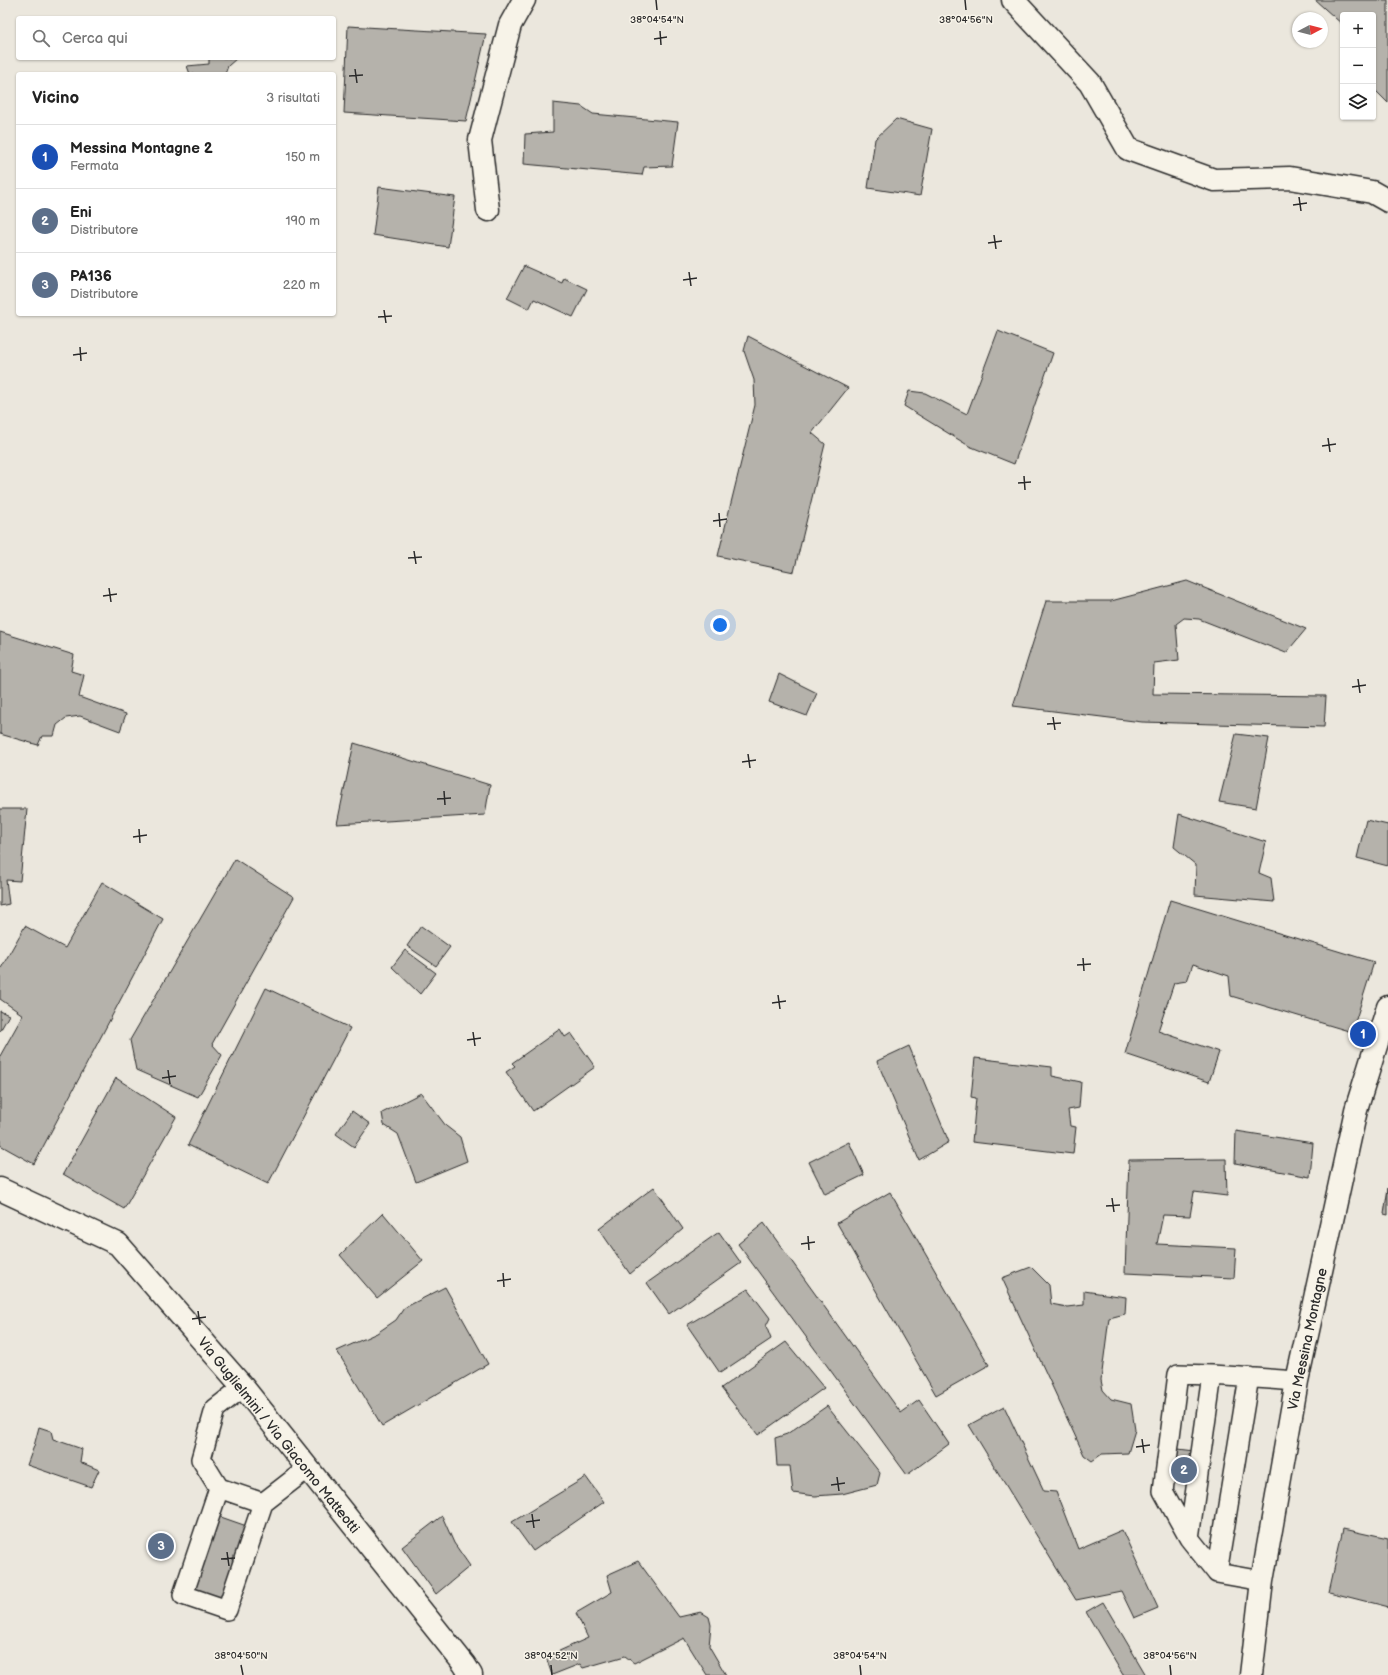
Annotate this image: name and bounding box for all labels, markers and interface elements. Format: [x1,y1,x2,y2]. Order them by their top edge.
north arrow [1292,12,1328,48]
map controls [1340,12,1376,120]
button: + [1340,12,1376,48]
text: 38°04'54"N [630,14,684,26]
text: 38°04'56"N [939,14,993,26]
search box [16,16,336,60]
icon: search [30,27,52,49]
text: Cerca qui [62,29,128,48]
button: − [1340,48,1376,84]
button: layers [1340,84,1376,120]
text: Vicino [32,88,79,108]
text: 3 risultati [266,90,320,106]
text: Messina Montagne 2 [70,139,213,158]
text: 1 [42,149,48,165]
text: 150 m [286,149,320,165]
text: Fermata [70,158,119,174]
text: Eni [70,203,92,222]
text: 2 [41,213,49,229]
text: 190 m [286,213,320,229]
text: Distributore [70,222,138,238]
text: PA136 [70,267,112,286]
text: 3 [41,277,49,293]
text: 220 m [283,277,320,293]
text: Distributore [70,286,138,302]
your location [710,615,730,635]
pin: 1 [1350,1019,1376,1049]
street label: Via Messina Montagne [1284,1267,1331,1412]
street label: Via Guglielmini / Via Giacomo Matteotti [194,1334,363,1537]
pin: 2 [1171,1455,1197,1485]
pin: 3 [148,1531,174,1561]
text: 38°04'50"N [214,1650,268,1662]
text: 38°04'52"N [524,1650,578,1662]
text: 38°04'54"N [833,1650,887,1662]
text: 38°04'56"N [1143,1650,1197,1662]

